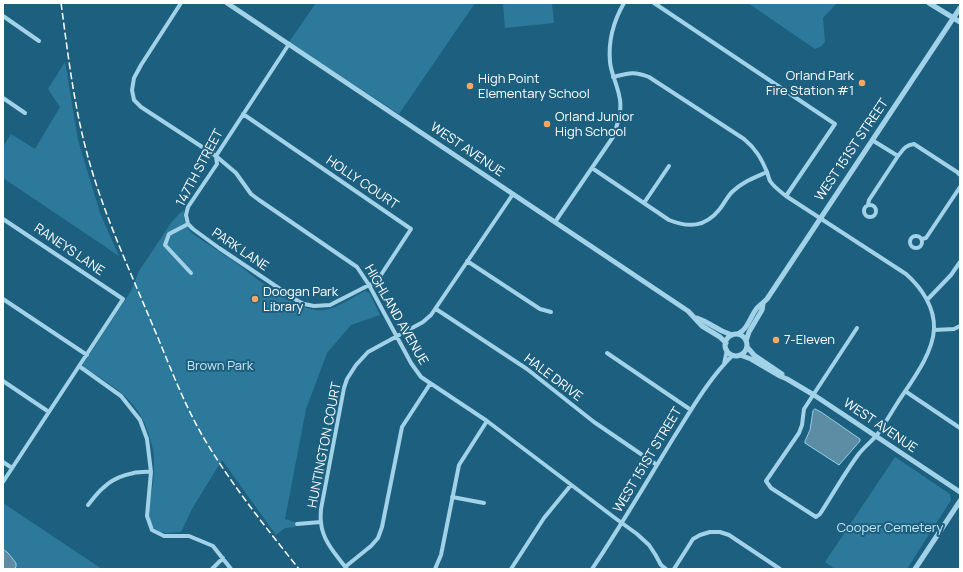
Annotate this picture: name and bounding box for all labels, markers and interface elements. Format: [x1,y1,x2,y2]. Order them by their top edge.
place label: Orland Park Fire Station #1 [766,68,854,99]
place label: High Point Elementary School [478,71,590,102]
marker: Orland Park Fire Station #1 [857,78,867,88]
marker: High Point Elementary School [465,81,475,91]
street label: WEST 151ST STREET [812,96,892,204]
place label: Orland Junior High School [555,109,634,140]
marker: Orland Junior High School [542,119,552,129]
street label: WEST AVENUE [427,120,507,180]
street label: 147TH STREET [173,127,227,209]
street label: HOLLY COURT [323,153,401,213]
street label: RANEYS LANE [31,221,107,279]
street label: PARK LANE [209,225,271,275]
street label: HIGHLAND AVENUE [361,262,431,368]
place label: Doogan Park Library [263,284,338,315]
marker: Doogan Park Library [250,294,260,304]
place label: 7-Eleven [784,332,835,348]
marker: 7-Eleven [771,335,781,345]
street label: HALE DRIVE [521,351,585,405]
park label: Brown Park [187,358,253,374]
street label: HUNTINGTON COURT [305,381,345,509]
street label: WEST AVENUE [840,396,920,456]
street label: WEST 151ST STREET [610,404,686,516]
park label: Cooper Cemetery [837,520,943,536]

